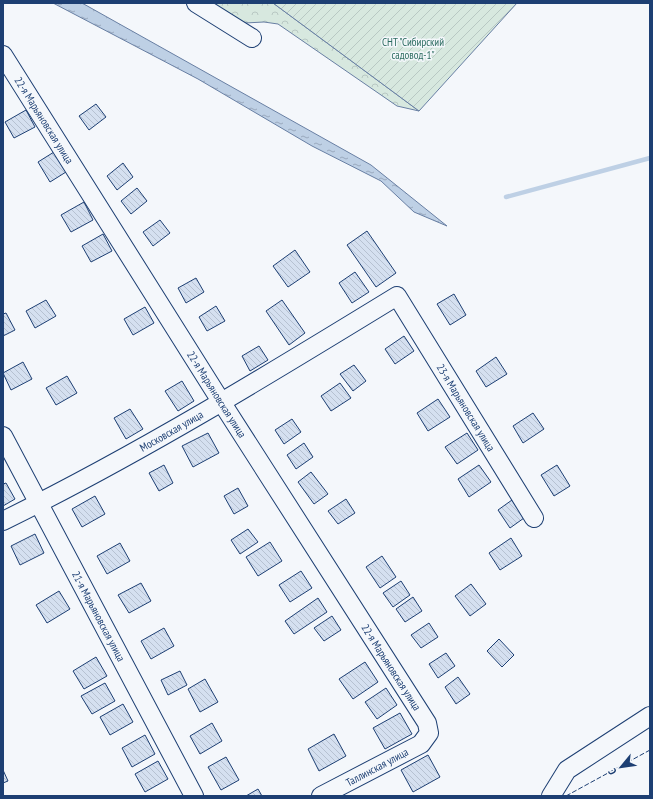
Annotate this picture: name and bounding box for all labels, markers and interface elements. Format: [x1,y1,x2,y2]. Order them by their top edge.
park label: СНТ "Сибирский садовод-1" [382,35,444,62]
street label: 22-я Марьяновская улица [11,74,77,166]
street label: 22-я Марьяновская улица [184,348,249,440]
street label: 23-я Марьяновская улица [434,361,498,454]
street label: Московская улица [137,407,206,455]
street label: 21-я Марьяновская улица [69,569,128,664]
street label: 22-я Марьяновская улица [358,621,424,713]
street label: Таллинская улица [343,745,411,789]
north arrow [601,747,641,787]
text: С [605,766,620,777]

